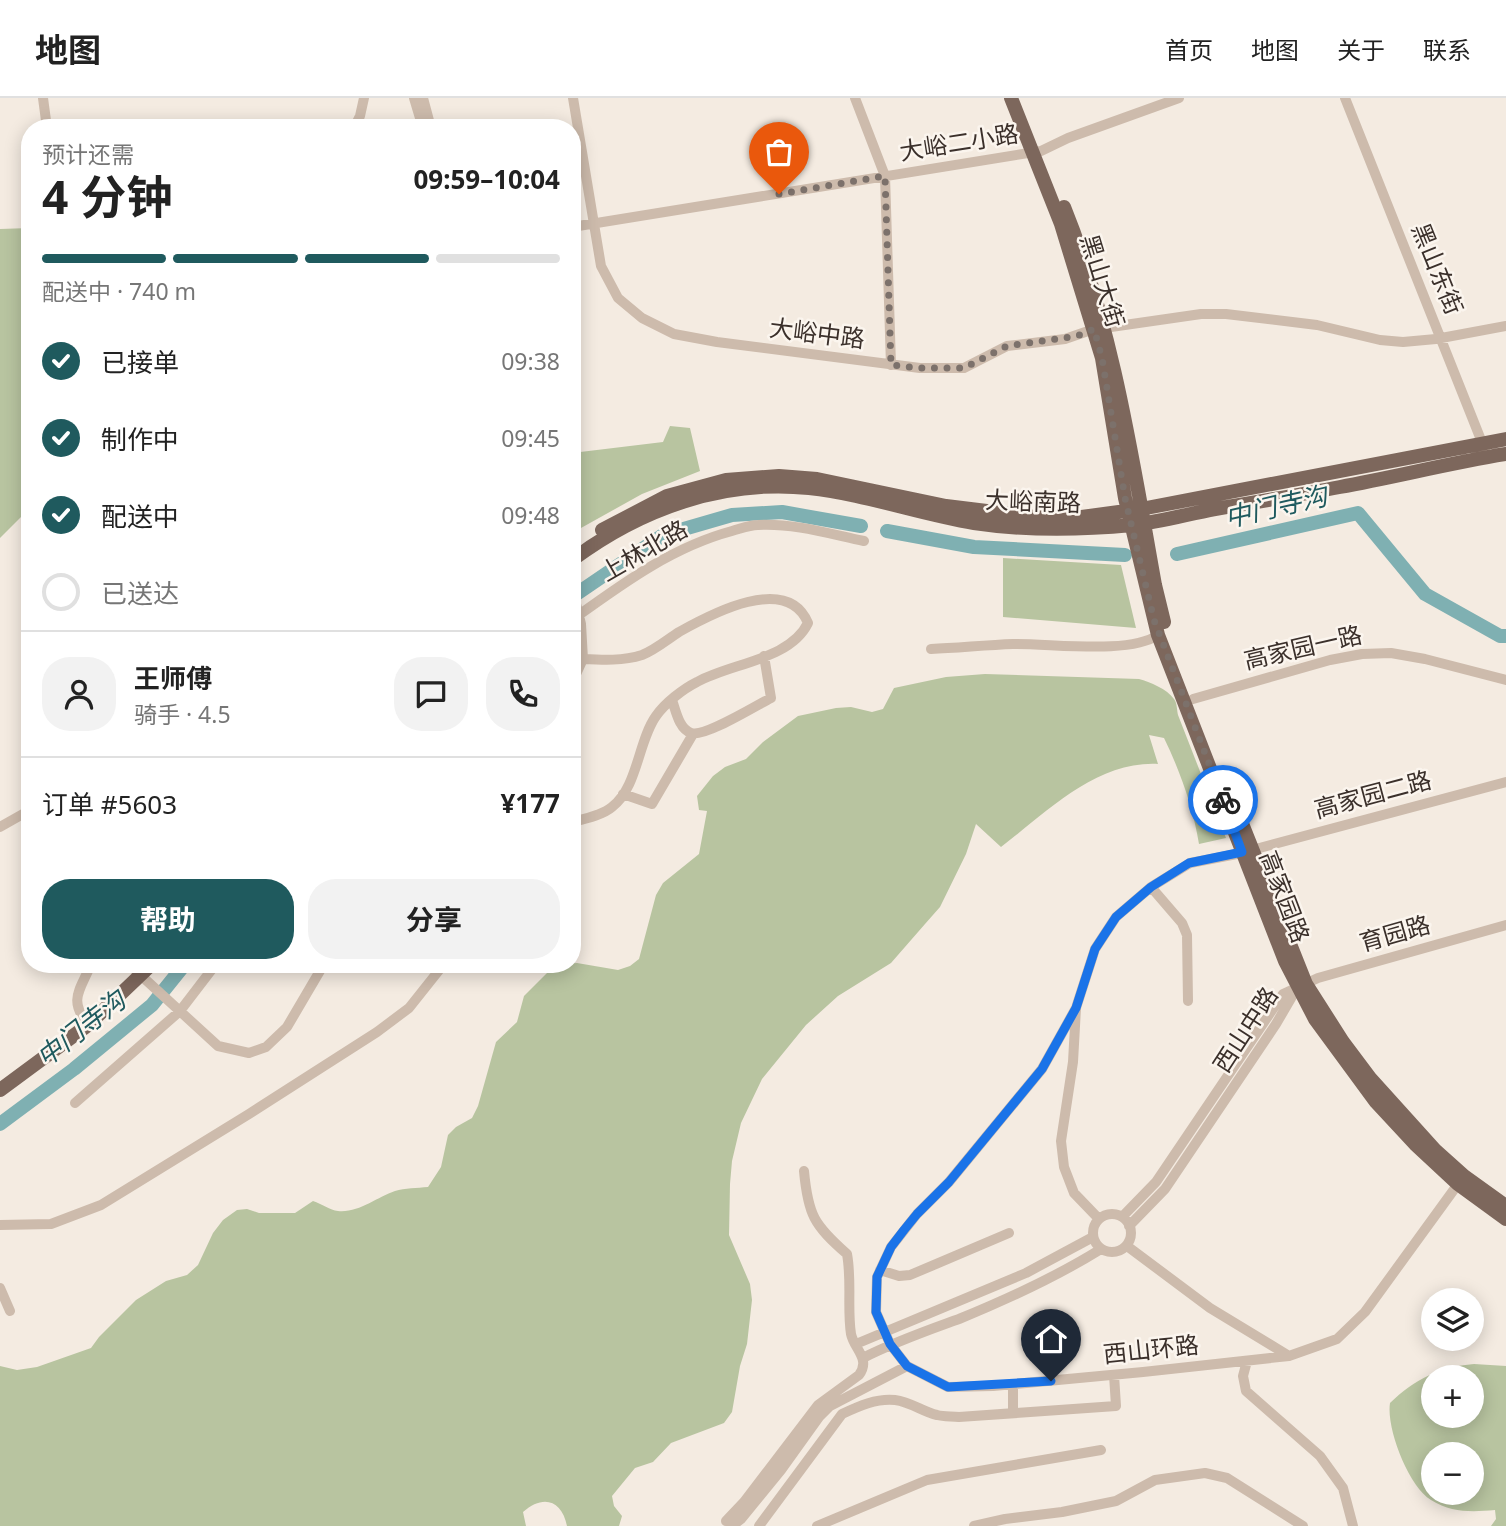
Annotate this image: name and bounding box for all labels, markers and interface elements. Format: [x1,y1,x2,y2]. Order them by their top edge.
text: 地图 [35,27,101,72]
text: 首页 [1165,33,1213,66]
text: 地图 [1251,33,1299,66]
text: 关于 [1337,33,1385,66]
text: 联系 [1423,33,1471,66]
street label: 大峪二小路 [897,116,1021,167]
pin [749,122,809,194]
icon: bag [760,133,798,171]
text: 预计还需 [42,138,134,170]
text: 09:59–10:04 [413,161,560,197]
text: 4 分钟 [42,165,172,227]
street label: 黑山东街 [1405,218,1472,319]
street label: 黑山大街 [1074,230,1133,331]
text: 配送中 · 740 m [42,275,196,307]
street label: 大峪中路 [768,310,867,355]
icon: check [42,342,80,380]
text: 已接单 [101,344,179,380]
text: 09:38 [501,345,560,377]
icon: check [42,419,80,457]
text: 制作中 [101,421,179,457]
text: 09:45 [501,422,560,454]
water label: 中门寺沟 [1221,476,1333,535]
street label: 大峪南路 [985,482,1082,519]
icon: check [42,496,80,534]
text: 配送中 [101,498,179,534]
text: 09:48 [501,499,560,531]
street label: 上林北路 [593,511,693,588]
text: 已送达 [101,575,179,611]
street label: 高家园一路 [1240,617,1365,676]
button: person [42,657,116,731]
button: chat [394,657,468,731]
button: phone [486,657,560,731]
text: 王师傅 [134,660,212,696]
text: 骑手 · 4.5 [134,698,231,730]
street label: 高家园二路 [1310,762,1435,825]
courier [1188,765,1258,835]
icon: bike [1204,781,1242,819]
text: ¥177 [501,785,560,821]
text: 订单 #5603 [42,786,177,822]
street label: 高家园路 [1253,846,1318,947]
button: 帮助 [42,879,294,959]
button: 分享 [308,879,560,959]
street label: 育园路 [1355,907,1434,958]
water label: 中门寺沟 [28,980,135,1074]
street label: 西山中路 [1205,980,1285,1078]
map controls [1421,1288,1484,1505]
button: layers [1421,1288,1484,1351]
pin [1021,1309,1081,1381]
icon: home [1032,1320,1070,1358]
street label: 西山环路 [1101,1327,1200,1370]
button: + [1421,1365,1484,1428]
button: − [1421,1442,1484,1505]

